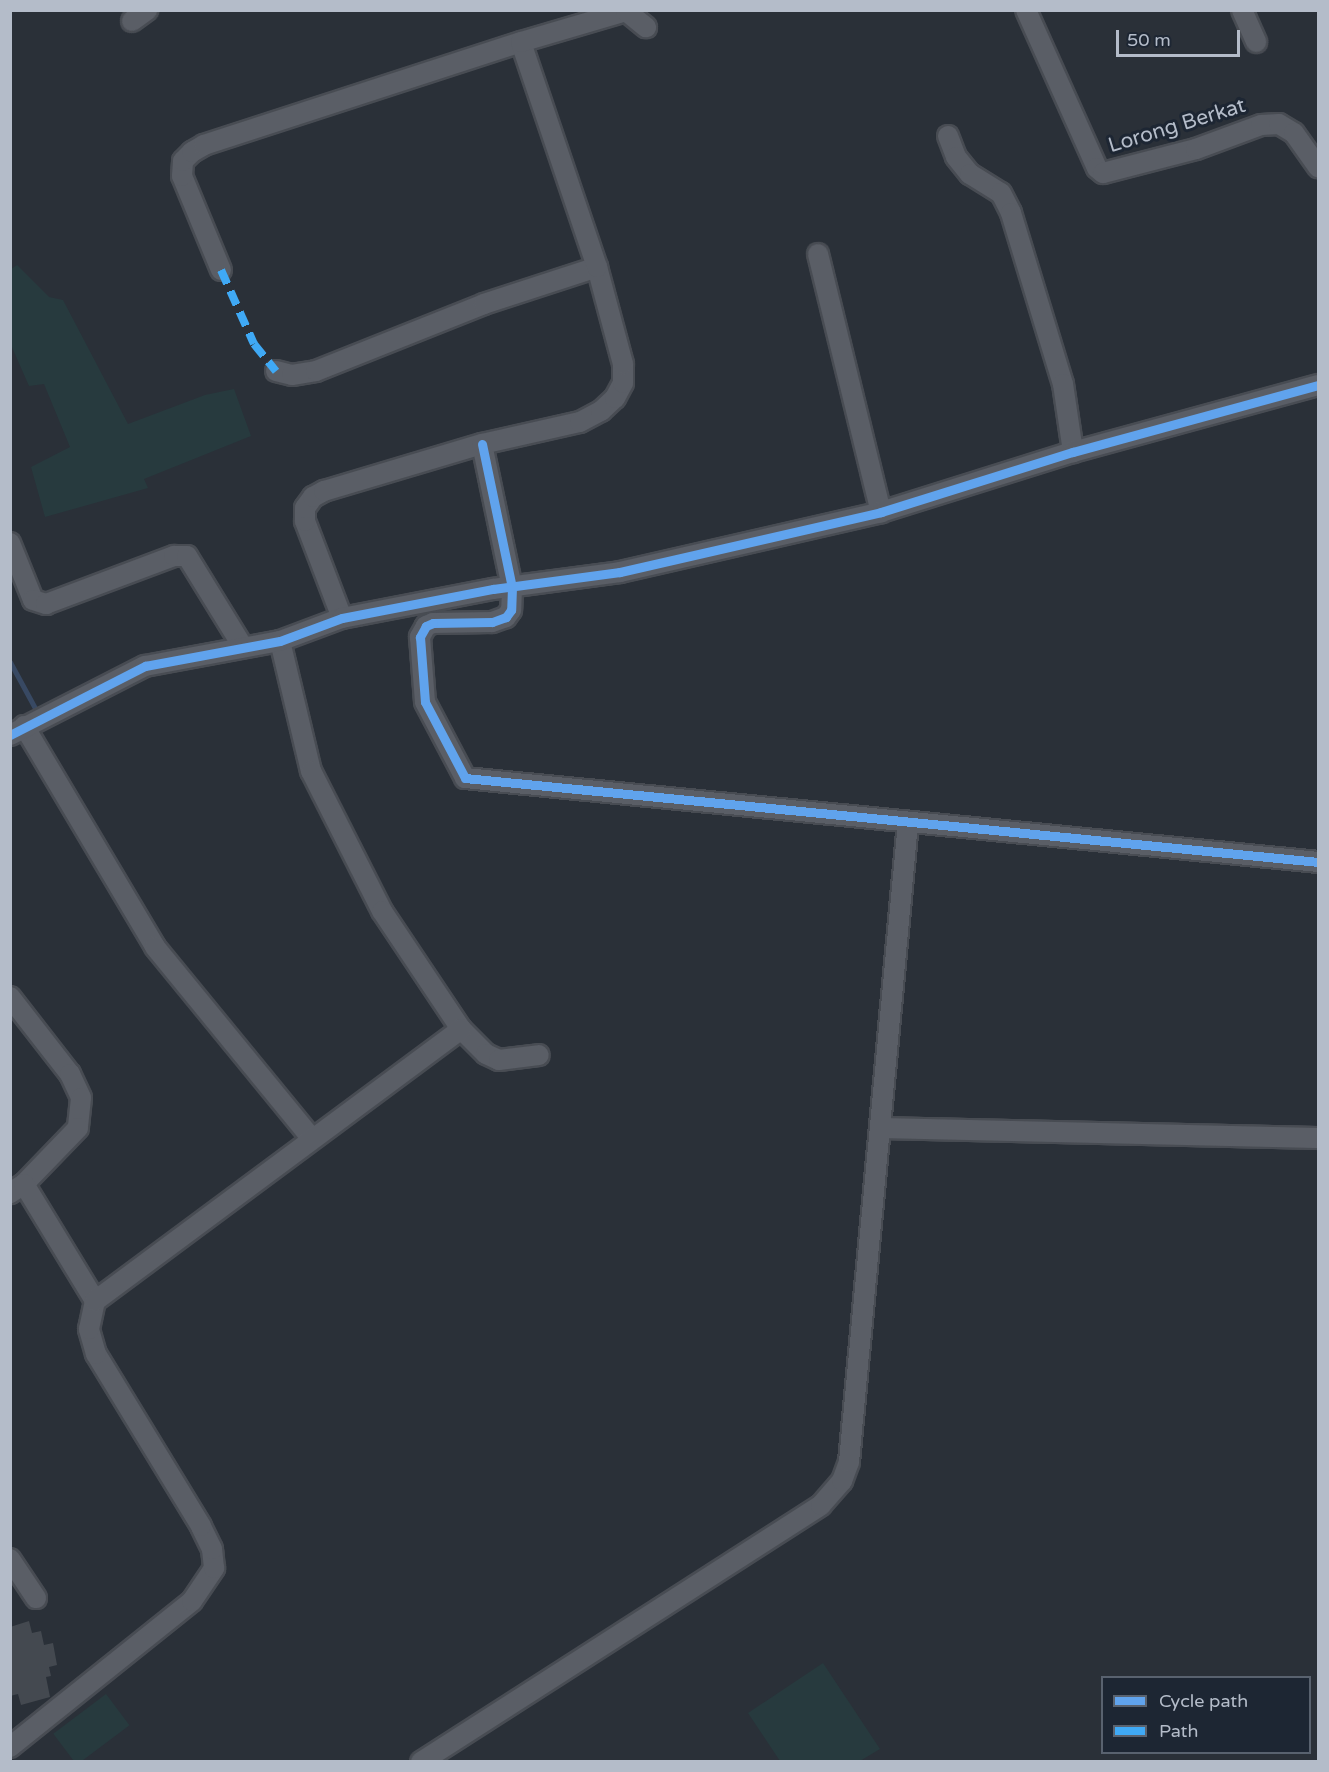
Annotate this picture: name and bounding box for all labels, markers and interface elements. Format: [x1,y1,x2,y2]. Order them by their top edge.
scale bar [1119,18,1244,56]
text: 50 m [1127,29,1171,51]
street label: Lorong Berkat [1105,93,1249,159]
legend [1101,1676,1311,1754]
text: Cycle path [1159,1690,1248,1712]
text: Path [1159,1720,1198,1742]

